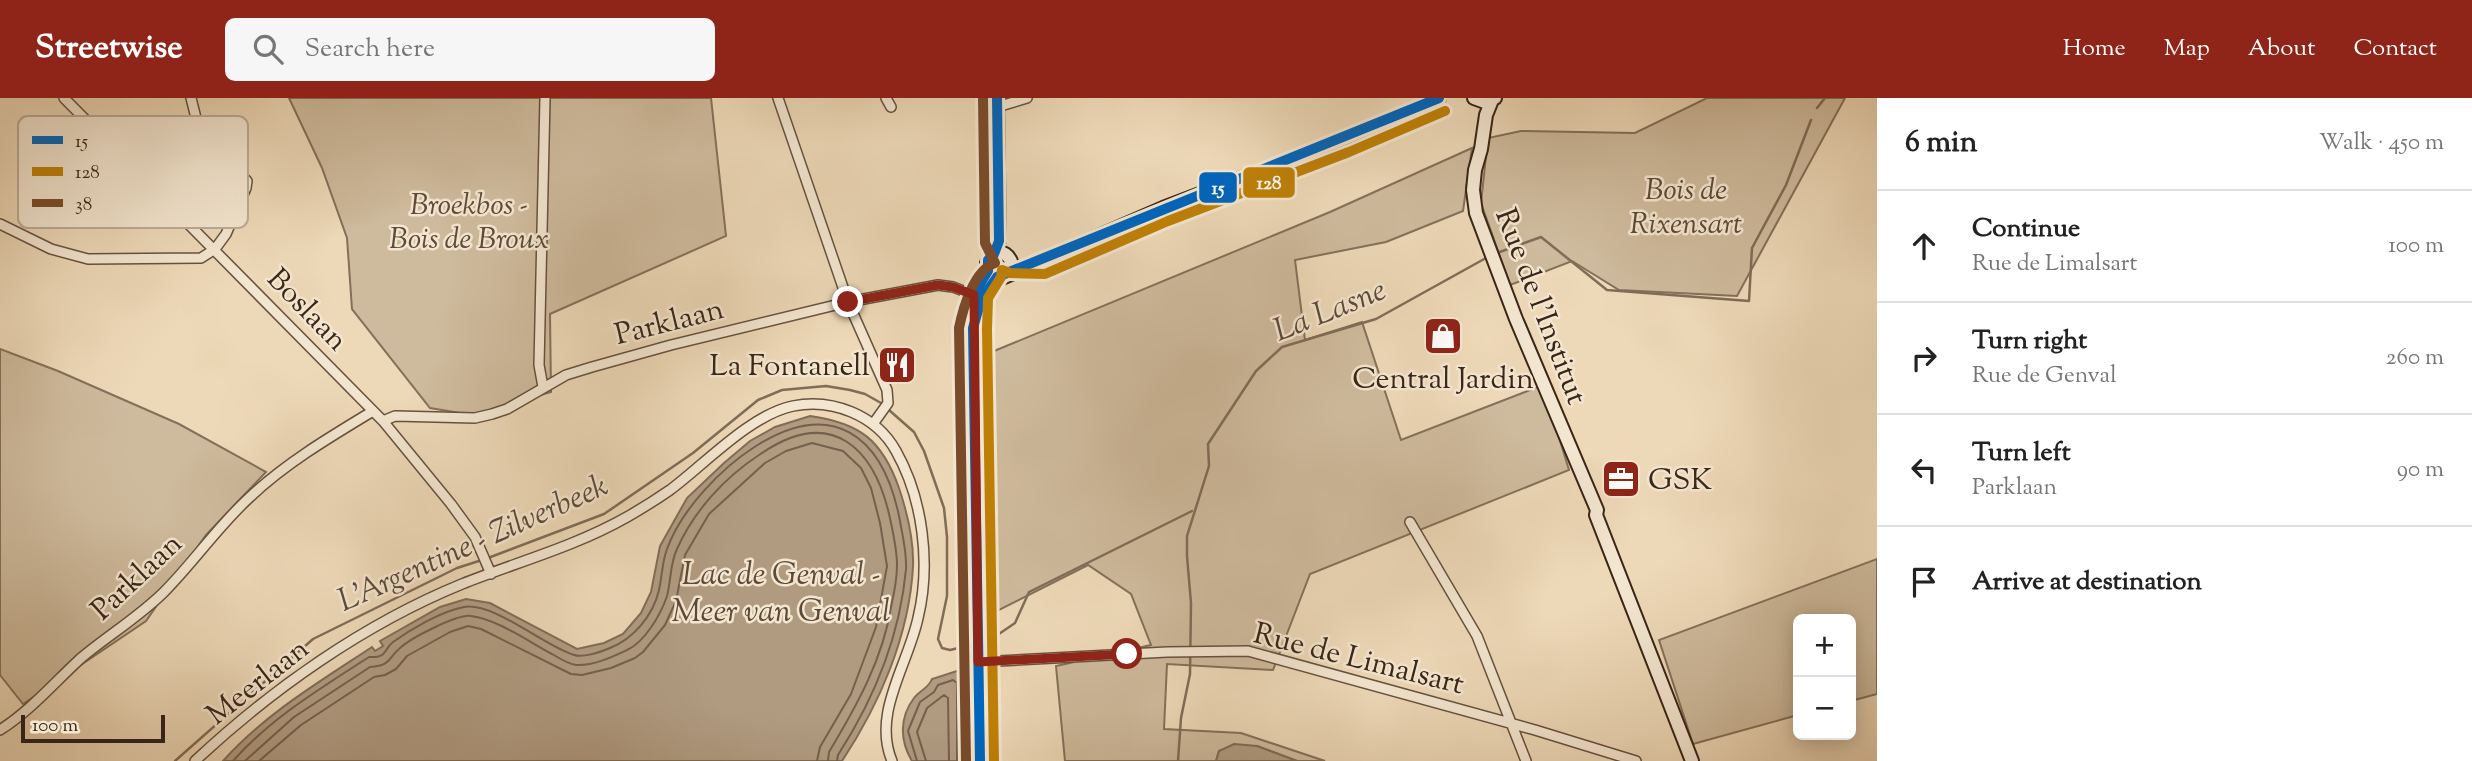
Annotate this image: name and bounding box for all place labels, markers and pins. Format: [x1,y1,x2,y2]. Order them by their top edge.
shop icon: Central Jardin [1422,315,1464,357]
restaurant icon: La Fontanell [876,344,918,386]
place label: La Fontanell [710,346,870,389]
place label: Central Jardin [1352,359,1534,402]
office icon: GSK [1600,458,1642,500]
place label: GSK [1648,460,1712,503]

